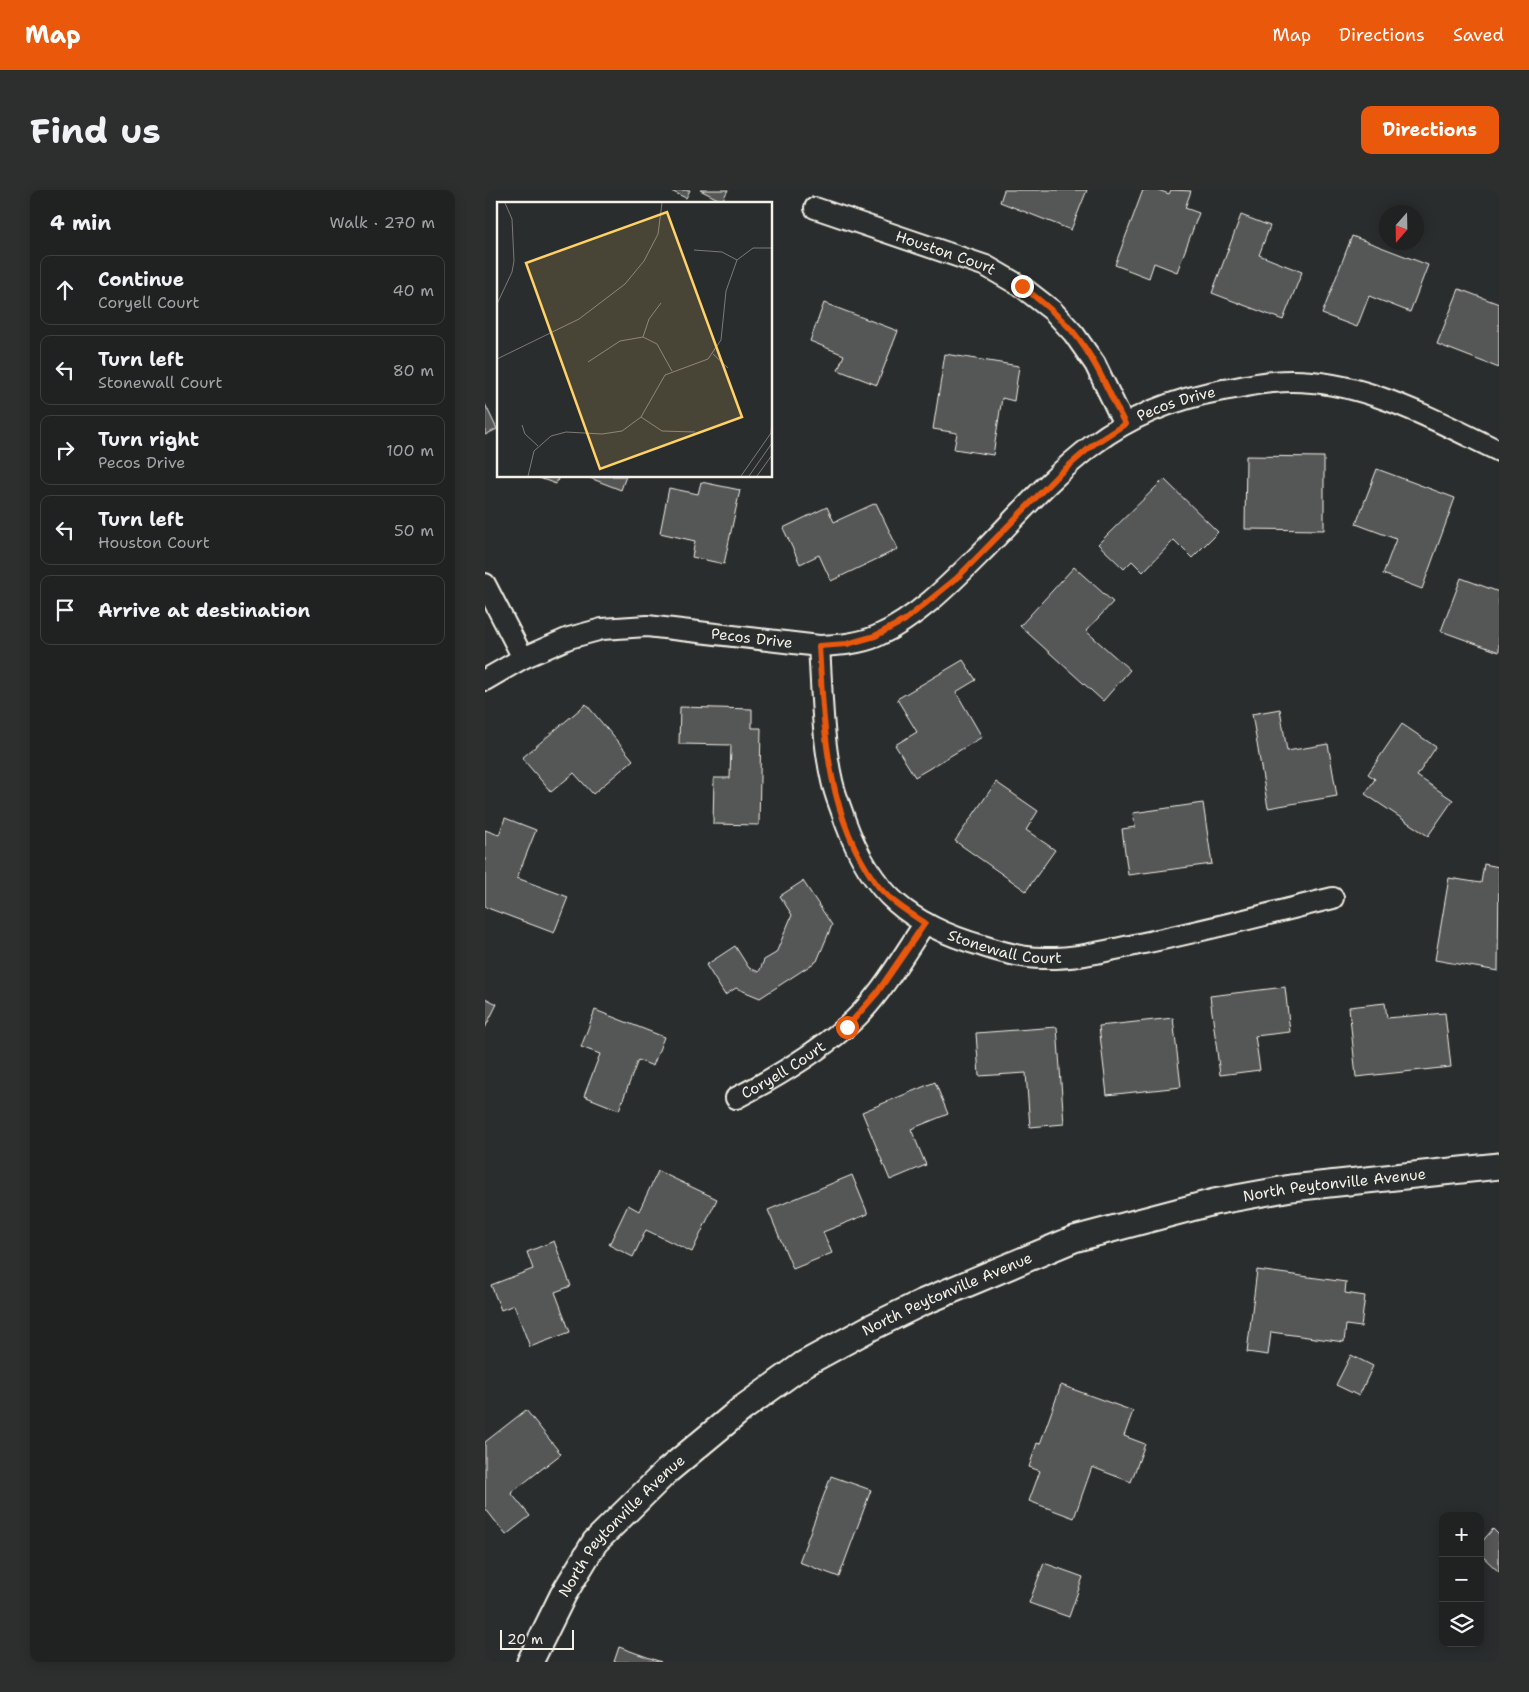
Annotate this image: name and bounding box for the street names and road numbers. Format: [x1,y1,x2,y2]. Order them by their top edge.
street label: Houston Court [893,226,1000,280]
street label: Pecos Drive [1133,382,1217,426]
street label: Pecos Drive [710,624,794,653]
street label: Stonewall Court [945,925,1062,968]
street label: Coryell Court [738,1037,829,1104]
street label: North Peytonville Avenue [1241,1164,1427,1207]
street label: North Peytonville Avenue [858,1248,1035,1341]
street label: North Peytonville Avenue [554,1450,689,1601]

